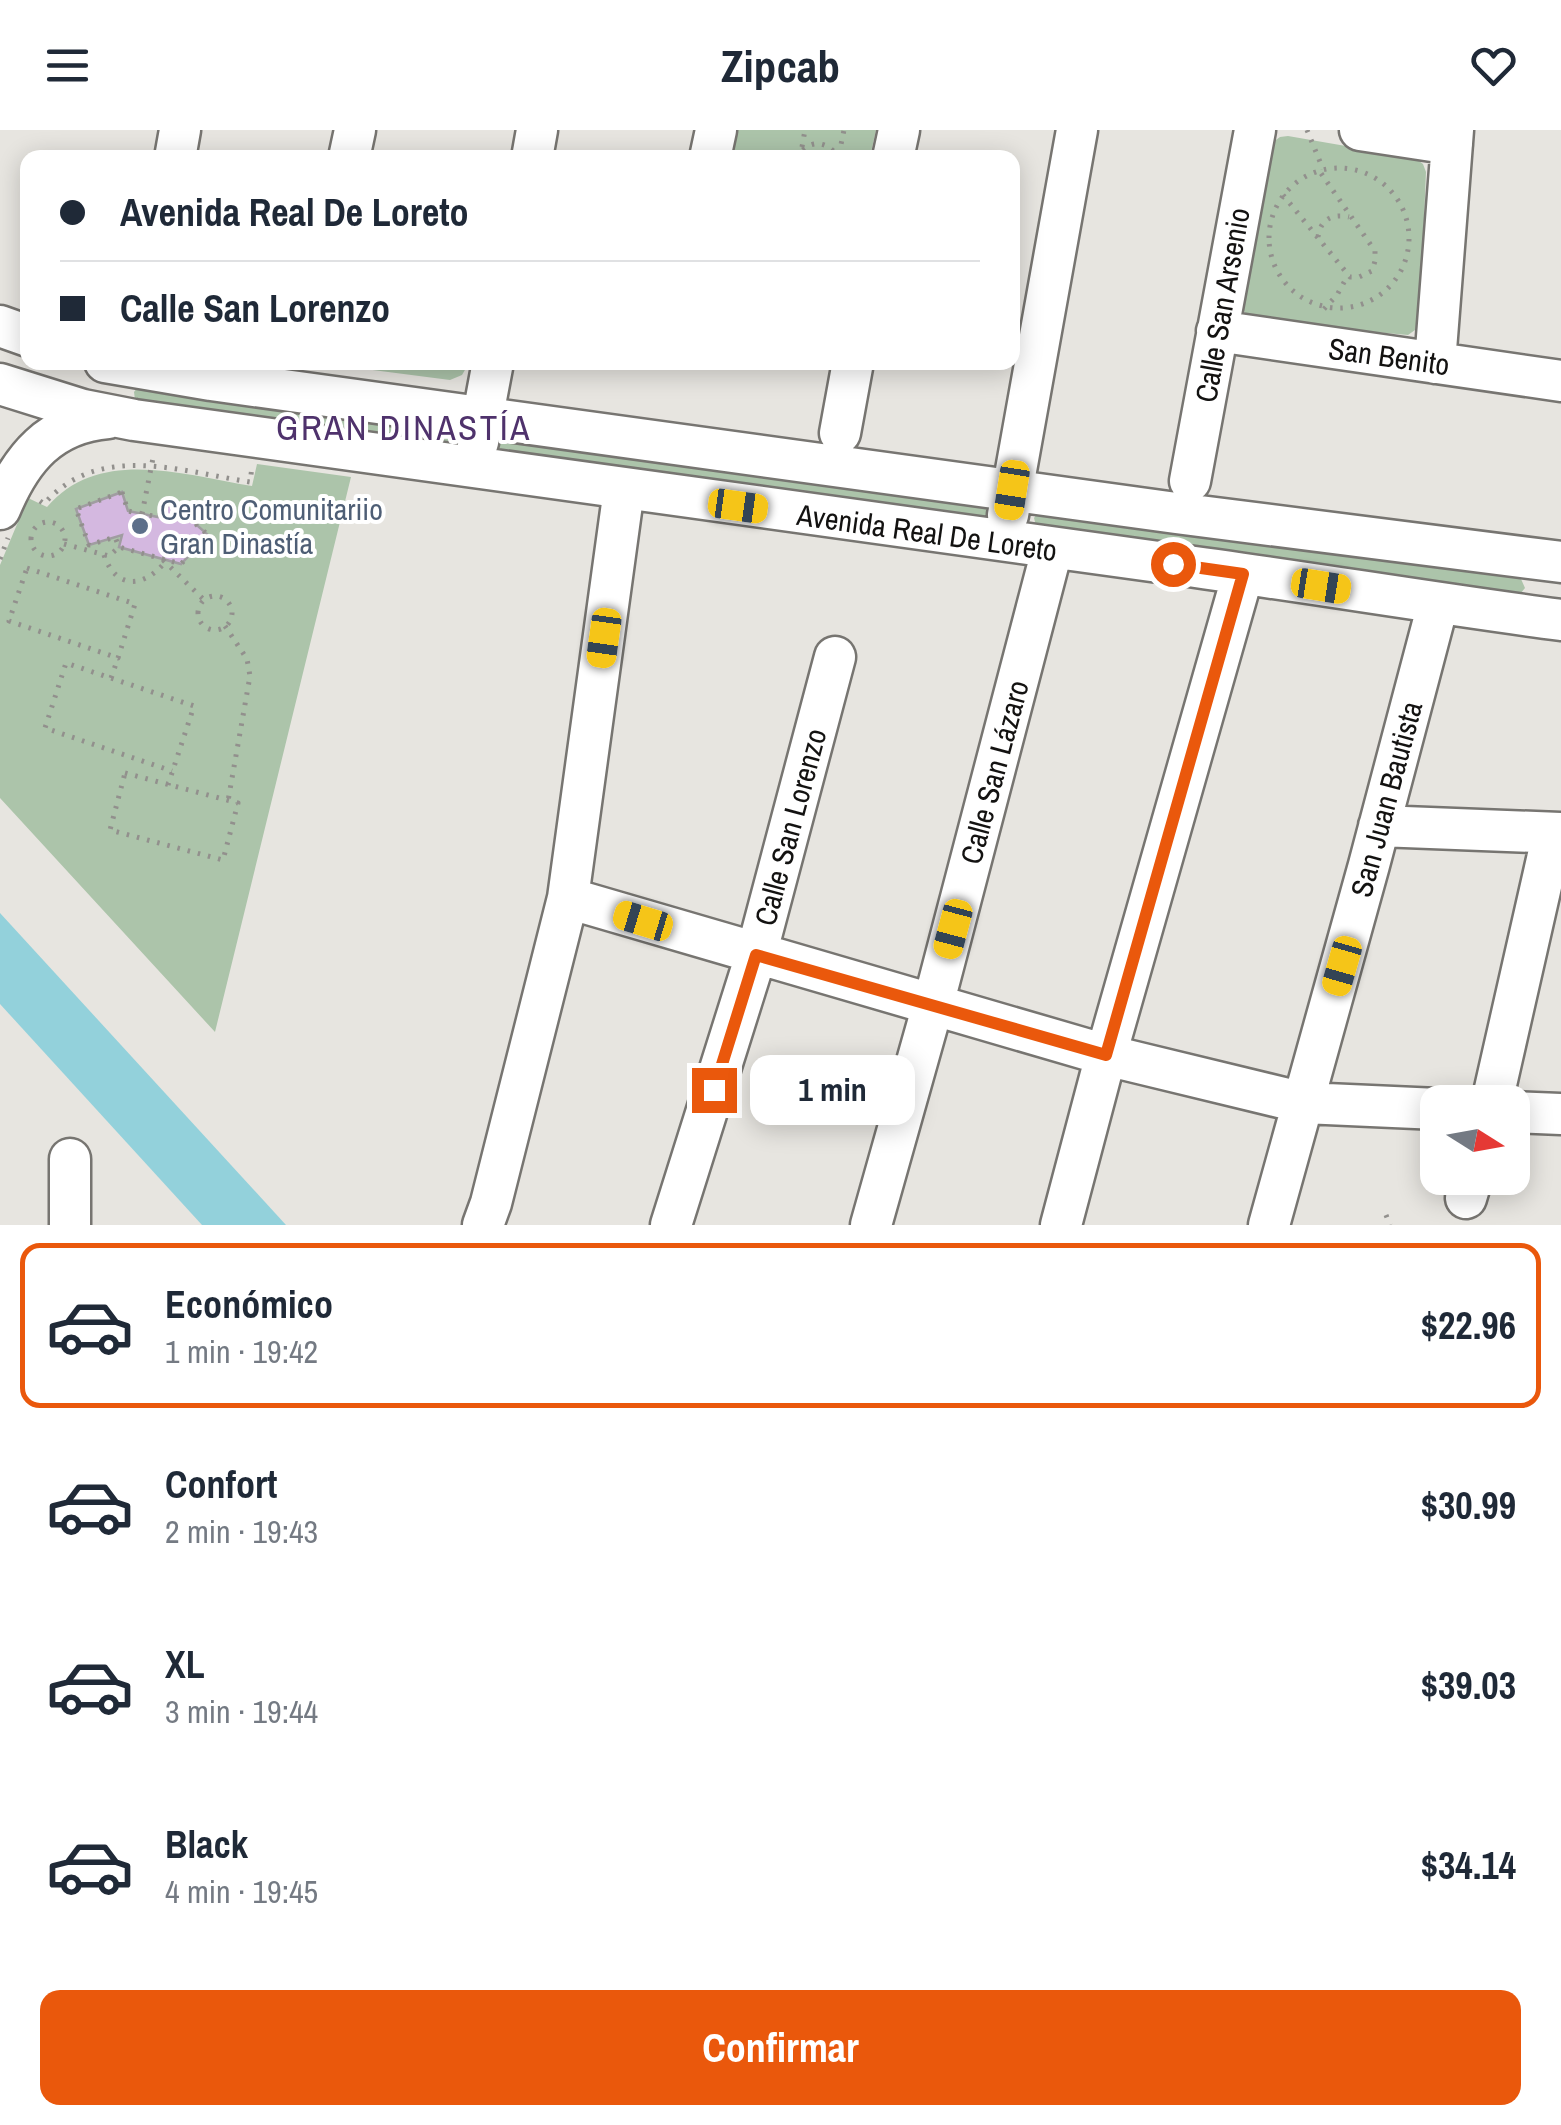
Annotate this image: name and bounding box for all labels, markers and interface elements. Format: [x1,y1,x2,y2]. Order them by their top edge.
text: Zipcab [721,35,840,96]
icon: menu [40,38,95,93]
icon: heart [1466,38,1521,93]
text: Avenida Real De Loreto [120,187,469,238]
street label: Calle San Arsenio [1185,205,1259,405]
text: Calle San Lorenzo [120,283,390,334]
street label: San Benito [1326,328,1452,384]
district label: GRAN DINASTÍA [276,404,532,451]
car [992,458,1032,522]
car [706,487,770,525]
place label: Centro Comunitariio Gran Dinastía [160,489,383,563]
street label: Avenida Real De Loreto [793,494,1060,570]
marker: Centro Comunitariio Gran Dinastía [129,515,151,537]
route start [1151,542,1196,587]
car [1289,566,1353,606]
car [585,606,623,670]
street label: Calle San Lázaro [950,676,1038,868]
street label: San Juan Bautista [1341,696,1431,901]
street label: Calle San Lorenzo [744,724,836,930]
car [931,896,975,962]
car [610,898,676,944]
car [1319,933,1365,999]
callout: 1 min [749,1055,914,1125]
route end [692,1068,737,1113]
text: 1 min [798,1068,867,1111]
north arrow [1420,1085,1530,1195]
map controls [1420,1085,1530,1195]
text: Económico [165,1279,333,1330]
icon: car [45,1281,135,1371]
text: $22.96 [1421,1300,1516,1351]
text: 1 min · 19:42 [165,1330,318,1373]
text: Confort [165,1459,277,1510]
icon: car [45,1461,135,1551]
text: $30.99 [1421,1480,1516,1531]
text: 2 min · 19:43 [165,1510,318,1553]
text: XL [165,1639,205,1690]
icon: car [45,1641,135,1731]
text: $39.03 [1421,1660,1516,1711]
text: 3 min · 19:44 [165,1690,318,1733]
text: Black [165,1819,248,1870]
icon: car [45,1821,135,1911]
text: $34.14 [1421,1840,1516,1891]
text: 4 min · 19:45 [165,1870,318,1913]
button: Confirmar [40,1990,1521,2105]

